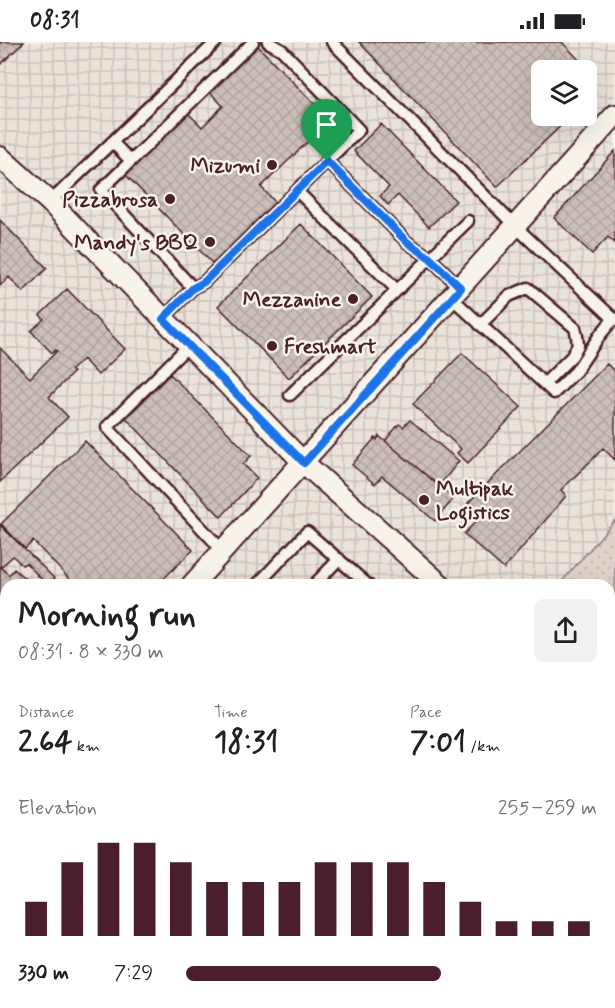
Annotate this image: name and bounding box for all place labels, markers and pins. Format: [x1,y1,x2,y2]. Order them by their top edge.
pin [301,99,352,161]
place label: Mizumi [190,152,260,180]
marker: Mizumi [265,158,279,172]
place label: Pizzabrosa [62,186,158,214]
marker: Pizzabrosa [163,192,177,206]
place label: Mandy's BBQ [74,229,198,257]
marker: Mandy's BBQ [203,235,217,249]
place label: Mezzanine [243,286,342,314]
marker: Mezzanine [346,292,360,306]
place label: Freshmart [284,333,377,361]
marker: Freshmart [265,339,279,353]
place label: Multipak Logistics [436,475,514,529]
marker: Multipak Logistics [417,493,431,507]

